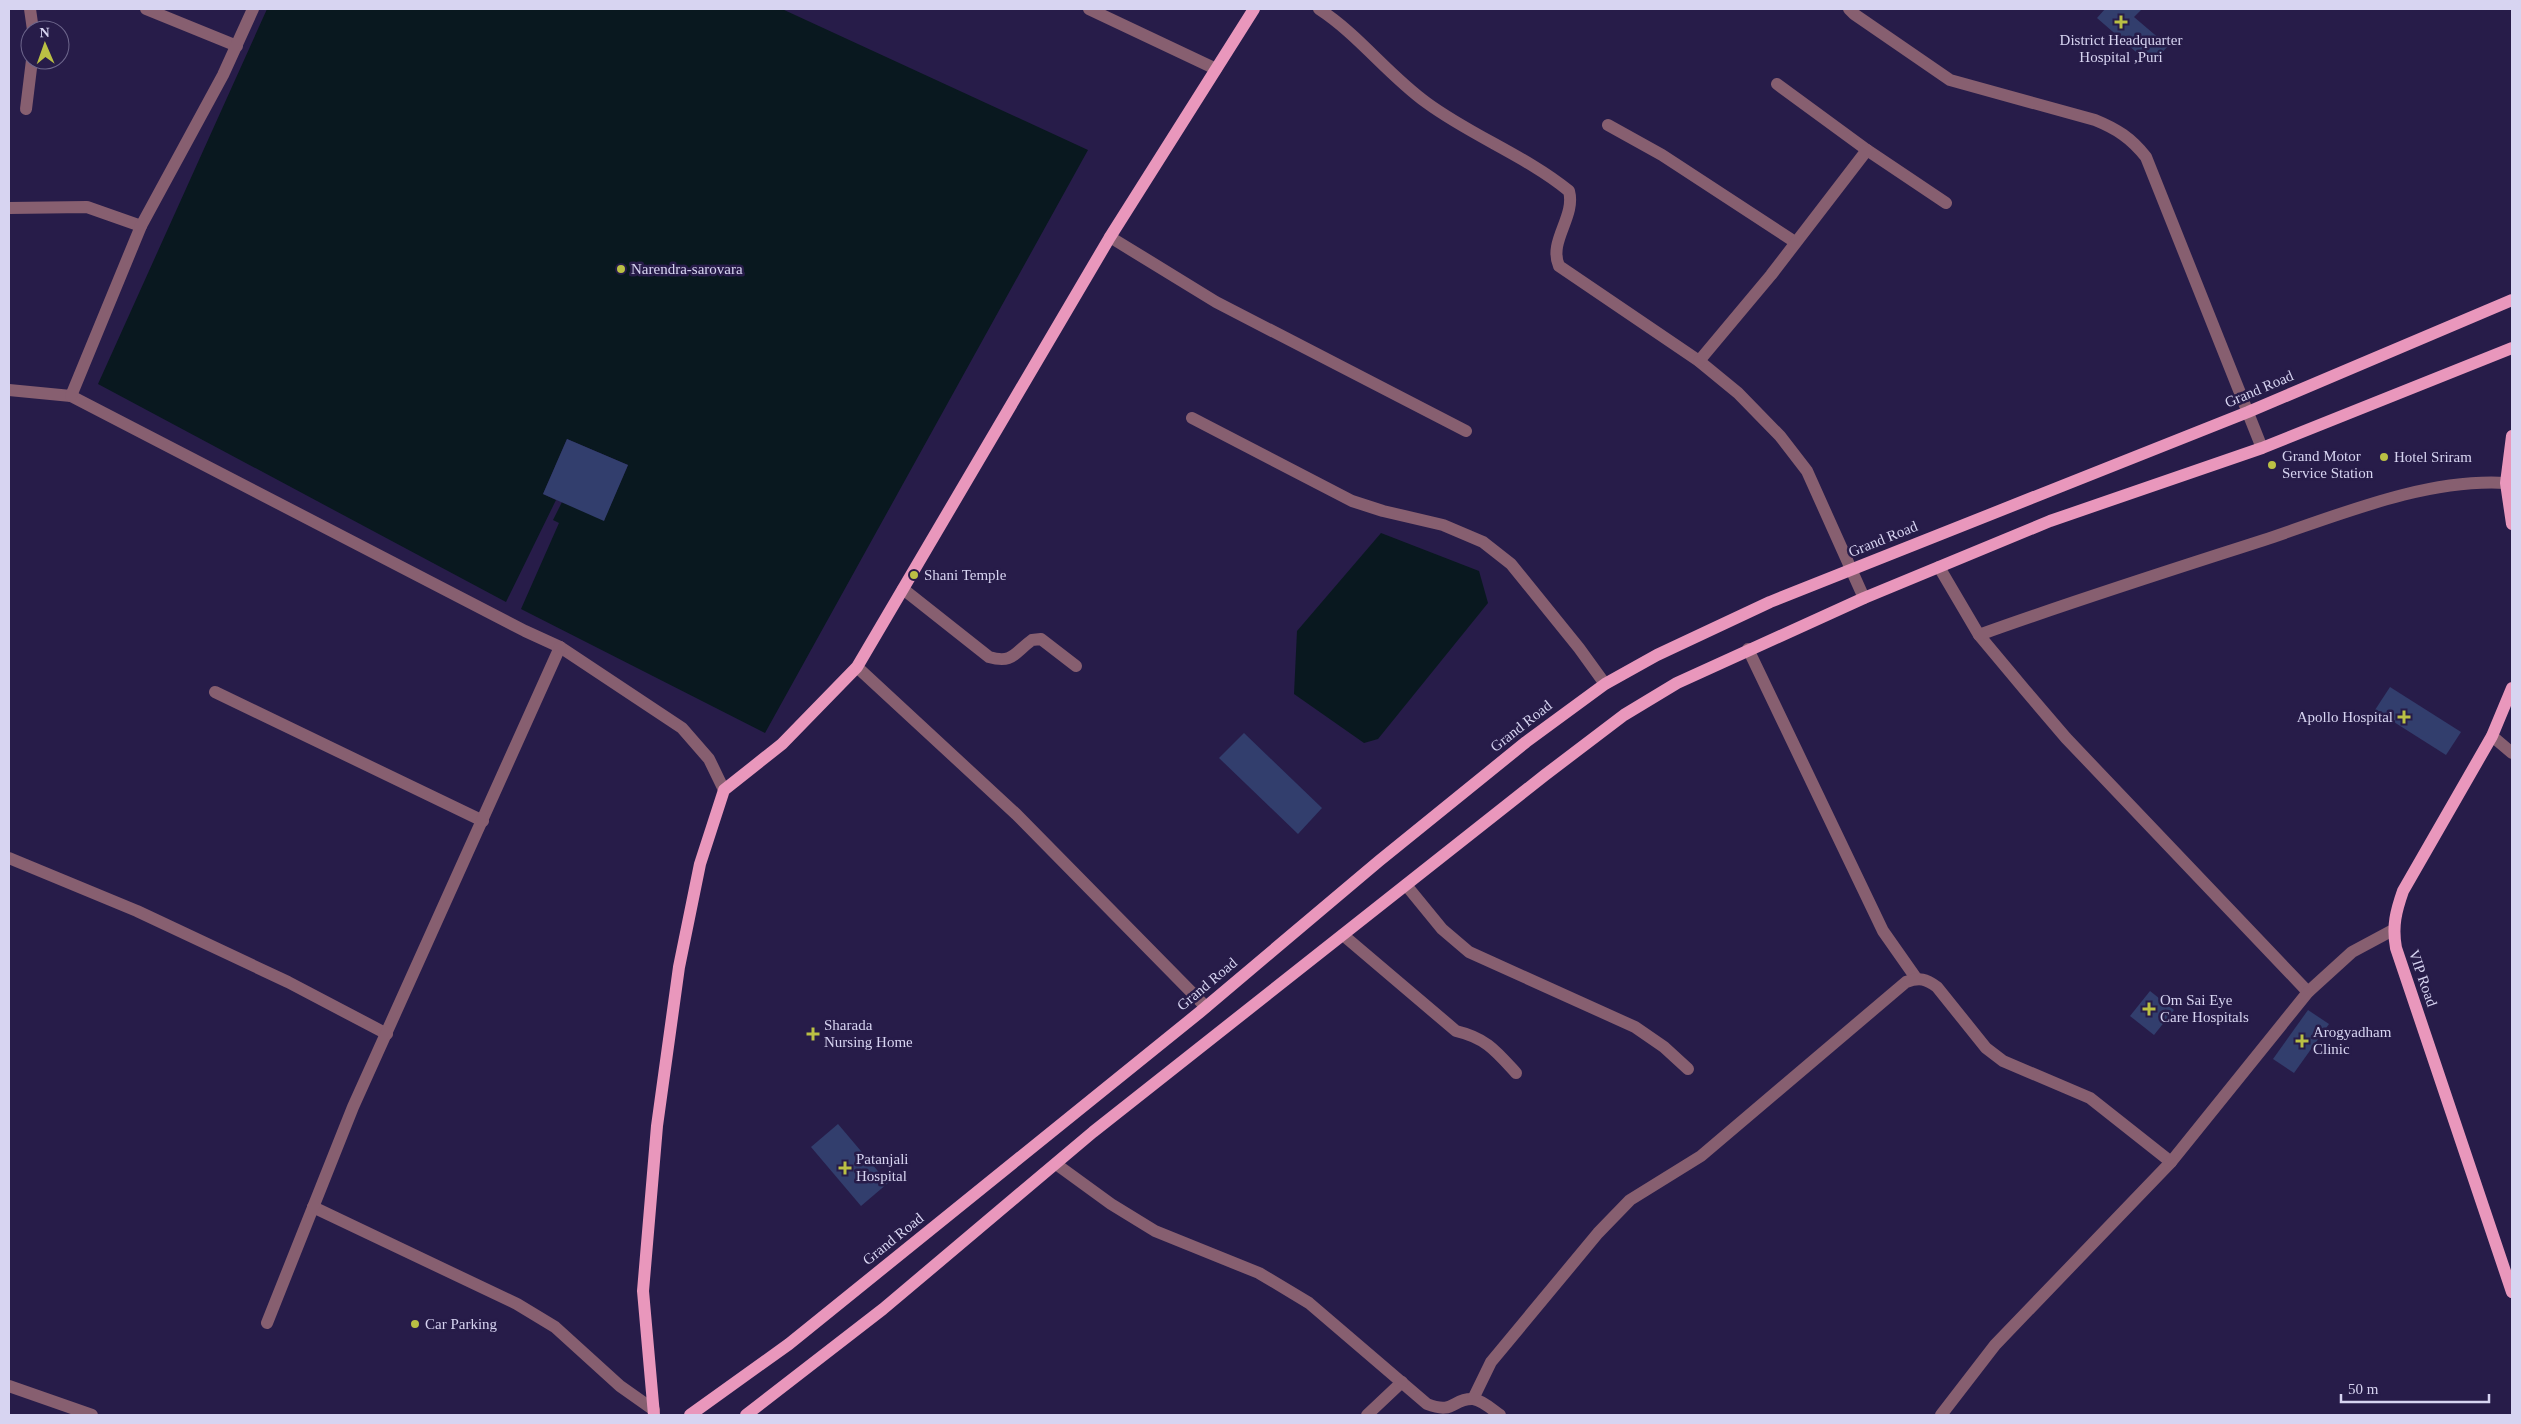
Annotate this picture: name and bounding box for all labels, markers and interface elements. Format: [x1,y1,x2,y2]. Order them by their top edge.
marker: District Headquarter Hospital ,Puri [2114,15,2128,29]
north arrow [20,20,70,70]
text: N [39,25,50,40]
place label: District Headquarter Hospital ,Puri [2060,32,2182,65]
place label: Narendra-sarovara [631,261,743,277]
marker: Narendra-sarovara [615,263,627,275]
street label: Grand Road [2222,367,2296,411]
place label: Grand Motor Service Station [2282,448,2374,481]
place label: Hotel Sriram [2394,449,2472,465]
marker: Hotel Sriram [2378,451,2390,463]
marker: Grand Motor Service Station [2266,459,2278,471]
street label: Grand Road [1846,518,1920,560]
place label: Shani Temple [924,567,1007,583]
marker: Shani Temple [908,569,920,581]
street label: Grand Road [1487,697,1555,755]
place label: Apollo Hospital [2297,709,2393,725]
marker: Apollo Hospital [2397,710,2411,724]
street label: VIP Road [2406,947,2440,1009]
street label: Grand Road [1174,954,1240,1014]
place label: Om Sai Eye Care Hospitals [2160,992,2249,1025]
marker: Om Sai Eye Care Hospitals [2142,1002,2156,1016]
place label: Sharada Nursing Home [824,1017,913,1050]
place label: Arogyadham Clinic [2313,1024,2392,1057]
marker: Sharada Nursing Home [806,1027,820,1041]
marker: Arogyadham Clinic [2295,1034,2309,1048]
place label: Patanjali Hospital [856,1151,909,1184]
marker: Patanjali Hospital [838,1161,852,1175]
street label: Grand Road [860,1210,927,1268]
place label: Car Parking [425,1316,498,1332]
marker: Car Parking [409,1318,421,1330]
scale bar [2341,1372,2488,1404]
text: 50 m [2348,1381,2379,1397]

